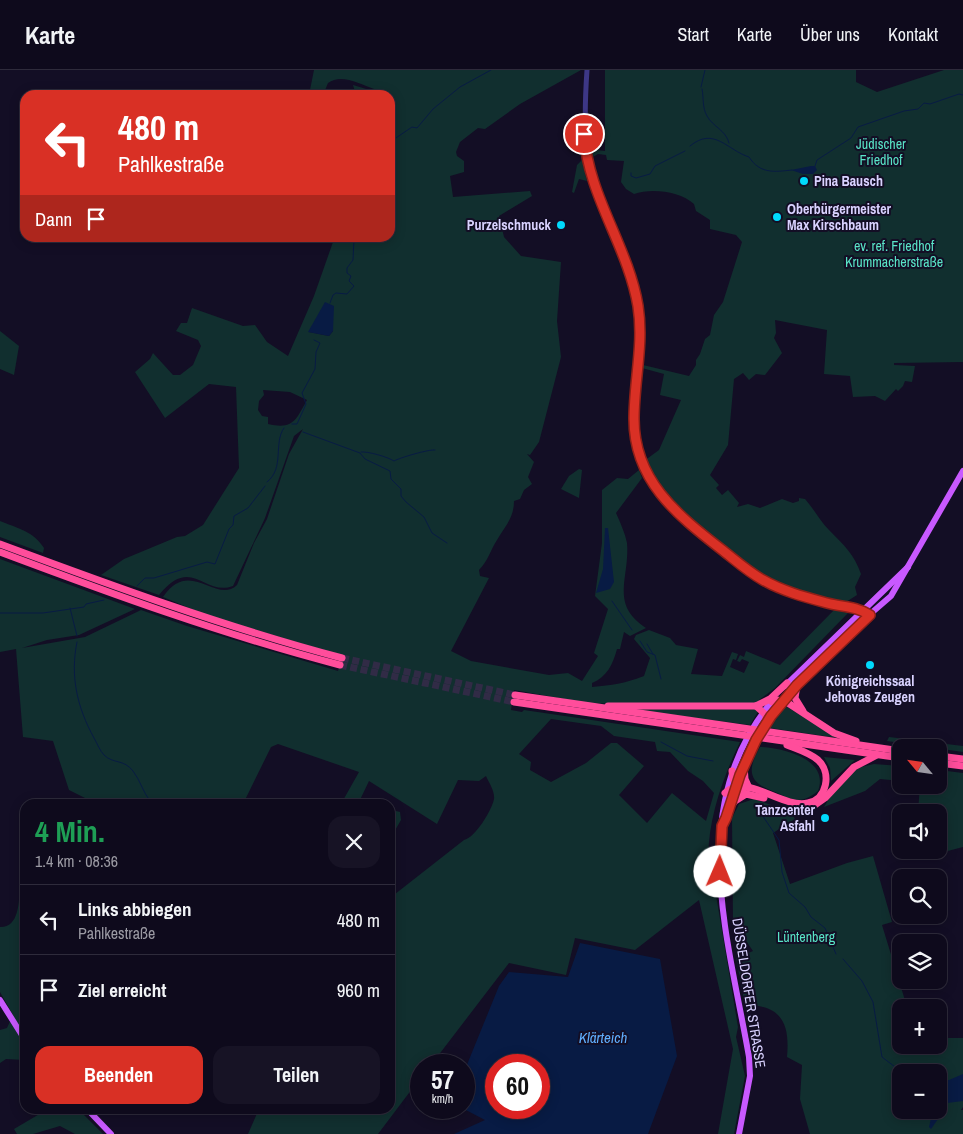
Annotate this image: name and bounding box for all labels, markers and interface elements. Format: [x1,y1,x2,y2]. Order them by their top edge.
text: Karte [25,19,75,51]
text: Start [678,22,709,47]
text: Karte [737,22,772,47]
text: Über uns [800,22,860,47]
text: Kontakt [888,22,938,47]
text: 480 m [118,104,199,151]
icon: left [35,110,100,175]
pin [563,113,605,155]
icon: arrive [570,120,598,148]
park label: Jüdischer Friedhof [856,135,906,169]
text: Pahlkestraße [118,149,224,179]
place label: Pina Bausch [814,172,883,190]
marker: Pina Bausch [798,175,810,187]
place label: Oberbürgermeister Max Kirschbaum [787,200,892,234]
icon: arrive [82,205,110,233]
text: Dann [35,206,72,232]
marker: Oberbürgermeister Max Kirschbaum [771,211,783,223]
place label: Purzelschmuck [467,216,552,234]
marker: Purzelschmuck [555,219,567,231]
park label: ev. ref. Friedhof Krummacherstraße [845,237,943,271]
marker: Königreichssaal Jehovas Zeugen [864,659,876,671]
place label: Königreichssaal Jehovas Zeugen [825,672,915,706]
north arrow [892,739,948,794]
map controls [892,739,947,1119]
place label: Tanzcenter Asfahl [755,801,816,835]
button: sound [892,804,947,859]
text: 4 Min. [35,811,105,851]
marker: Tanzcenter Asfahl [819,812,831,824]
button: close [328,816,380,868]
position arrow [693,845,745,897]
text: 1.4 km · 08:36 [35,850,118,872]
button: search [892,869,947,924]
text: Links abbiegen [78,896,191,922]
icon: left [35,906,63,934]
text: 480 m [337,907,380,933]
street label: DÜSSELDORFER STRASSE [728,917,770,1069]
text: Pahlkestraße [78,922,155,944]
park label: Lüntenberg [777,928,836,946]
button: layers [892,934,947,989]
icon: arrive [35,976,63,1004]
text: Ziel erreicht [78,977,166,1003]
text: 960 m [337,977,380,1003]
button: + [892,999,947,1054]
water label: Klärteich [579,1027,627,1048]
button: Beenden [35,1046,203,1104]
button: Teilen [213,1046,380,1104]
speed limit sign: 60 [485,1054,550,1119]
text: 57 [431,1063,454,1097]
button: − [892,1064,947,1119]
text: km/h [432,1091,453,1107]

